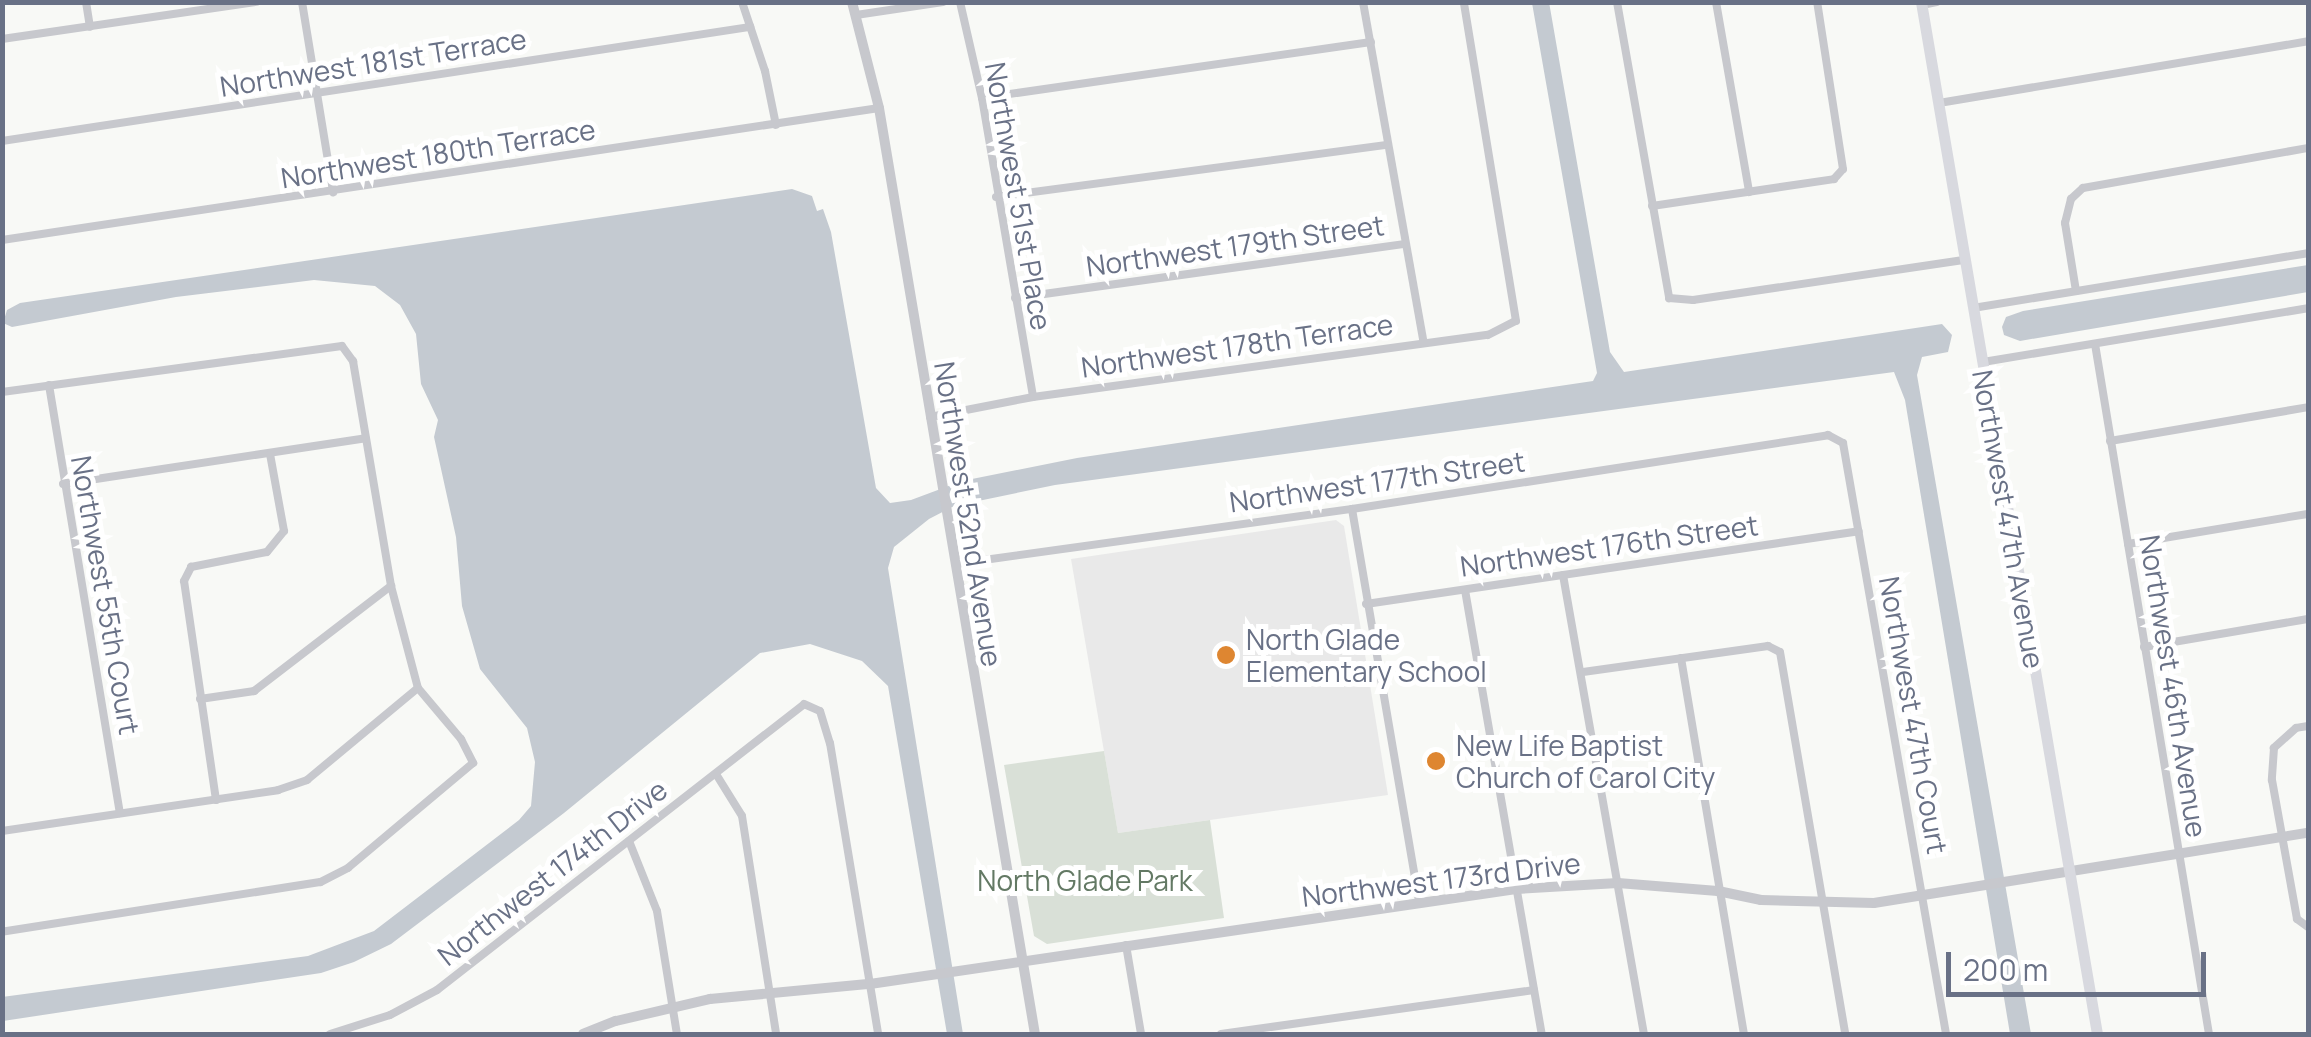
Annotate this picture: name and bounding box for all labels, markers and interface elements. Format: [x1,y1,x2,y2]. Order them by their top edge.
street label: Northwest 181st Terrace [218,21,528,103]
street label: Northwest 51st Place [979,59,1059,333]
street label: Northwest 180th Terrace [279,112,597,194]
street label: Northwest 179th Street [1084,207,1386,283]
street label: Northwest 178th Terrace [1079,306,1395,384]
street label: Northwest 52nd Avenue [928,359,1010,669]
street label: Northwest 47th Avenue [1966,367,2052,671]
street label: Northwest 177th Street [1227,444,1527,518]
street label: Northwest 55th Court [65,453,147,737]
street label: Northwest 176th Street [1458,507,1760,583]
street label: Northwest 46th Avenue [2133,532,2215,840]
street label: Northwest 47th Court [1873,574,1955,856]
place label: North Glade Elementary School [1246,622,1487,688]
marker: North Glade Elementary School [1215,644,1237,666]
place label: New Life Baptist Church of Carol City [1456,728,1715,794]
marker: New Life Baptist Church of Carol City [1425,750,1447,772]
street label: Northwest 174th Drive [431,772,673,972]
street label: Northwest 173rd Drive [1300,845,1582,913]
park label: North Glade Park [977,863,1193,897]
scale bar [1951,932,2211,994]
text: 200 m [1963,949,2048,990]

